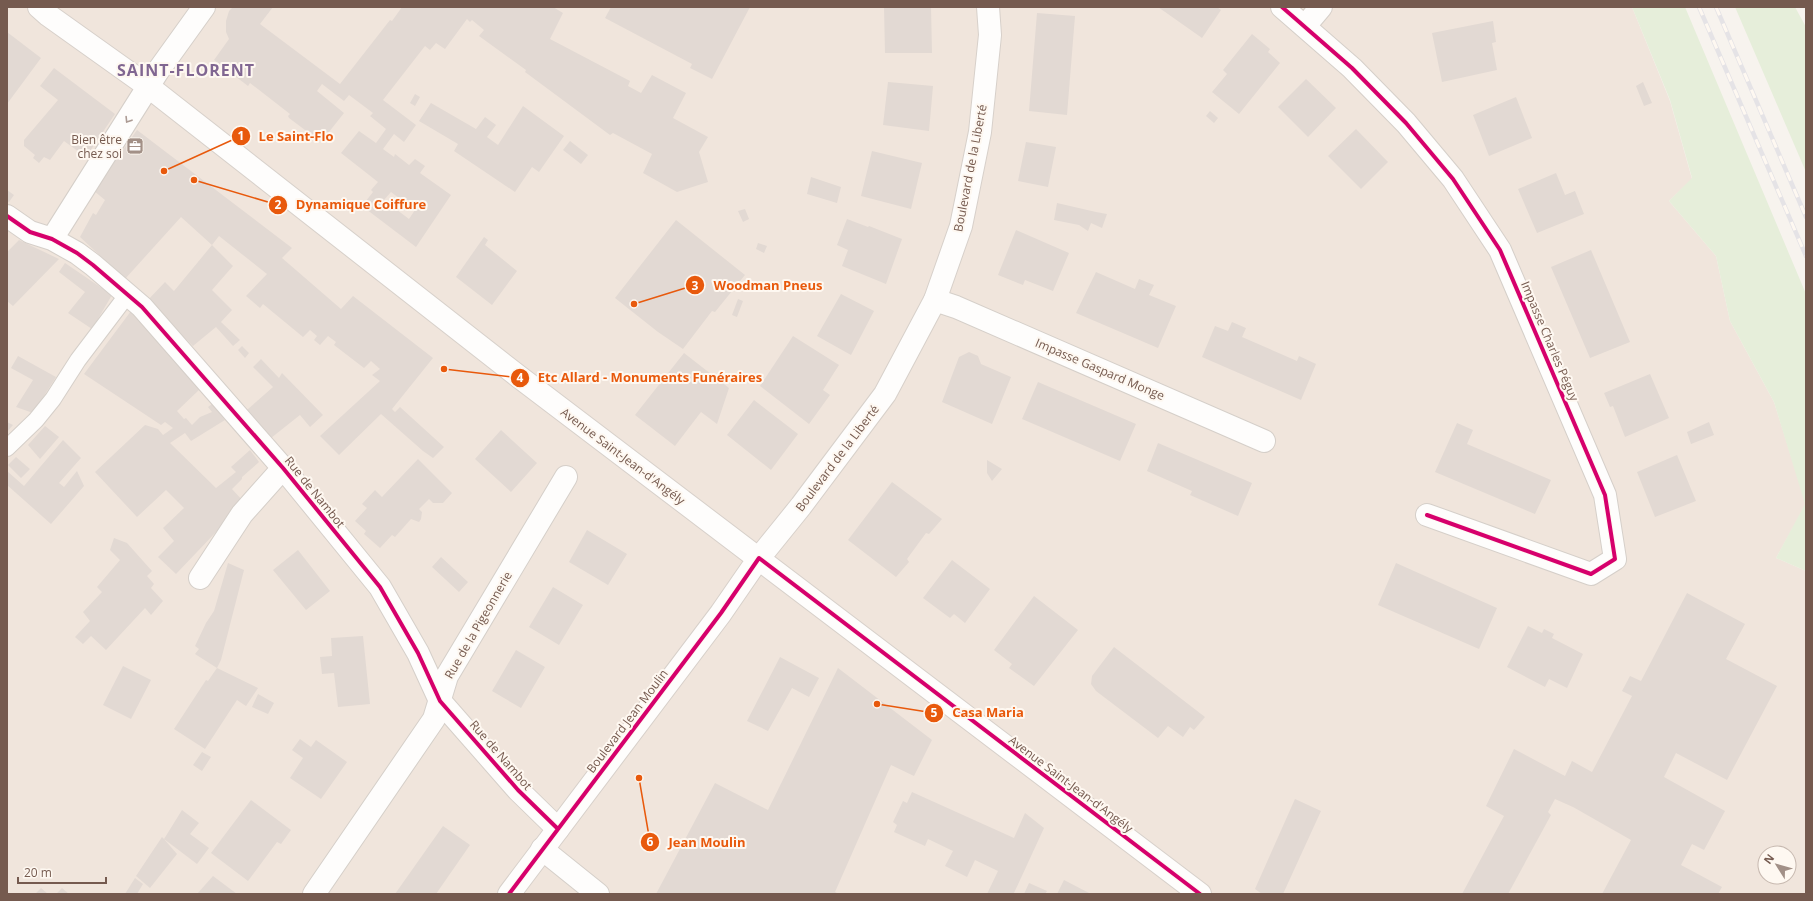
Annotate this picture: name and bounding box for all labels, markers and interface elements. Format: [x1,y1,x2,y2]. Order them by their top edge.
district label: SAINT-FLORENT [117,59,255,81]
street label: Boulevard de la Liberté [949,103,991,233]
one-way arrow [126,115,133,122]
callout: Le Saint-Flo [231,124,341,149]
text: 1 [238,127,244,144]
text: Le Saint-Flo [259,127,333,145]
place label: Bien être chez soi [71,131,122,162]
office icon: Bien être chez soi [125,136,145,156]
callout: Dynamique Coiffure [268,192,435,217]
text: Dynamique Coiffure [296,195,427,213]
text: 2 [275,196,282,213]
callout: Woodman Pneus [685,273,830,298]
text: Woodman Pneus [714,276,822,294]
text: 3 [692,277,699,294]
street label: Impasse Charles Péguy [1517,278,1583,404]
street label: Impasse Gaspard Monge [1033,334,1167,404]
callout: Etc Allard - Monuments Funéraires [510,365,770,390]
text: Etc Allard - Monuments Funéraires [538,368,762,386]
text: 4 [517,369,524,386]
street label: Boulevard de la Liberté [791,401,883,515]
street label: Avenue Saint-Jean-d'Angély [557,404,689,509]
street label: Rue de Nambot [281,453,349,531]
street label: Rue de la Pigeonnerie [440,568,516,682]
street label: Boulevard Jean Moulin [582,666,672,776]
callout: Casa Maria [924,700,1032,725]
text: Casa Maria [952,703,1024,721]
text: 5 [931,704,938,721]
street label: Rue de Nambot [466,716,536,794]
street label: Avenue Saint-Jean-d'Angély [1005,732,1137,837]
callout: Jean Moulin [640,829,753,854]
text: 6 [647,833,654,850]
text: Jean Moulin [667,833,746,851]
north arrow [1757,845,1797,885]
text: N [1760,851,1777,867]
scale bar [18,859,106,885]
text: 20 m [24,864,52,881]

